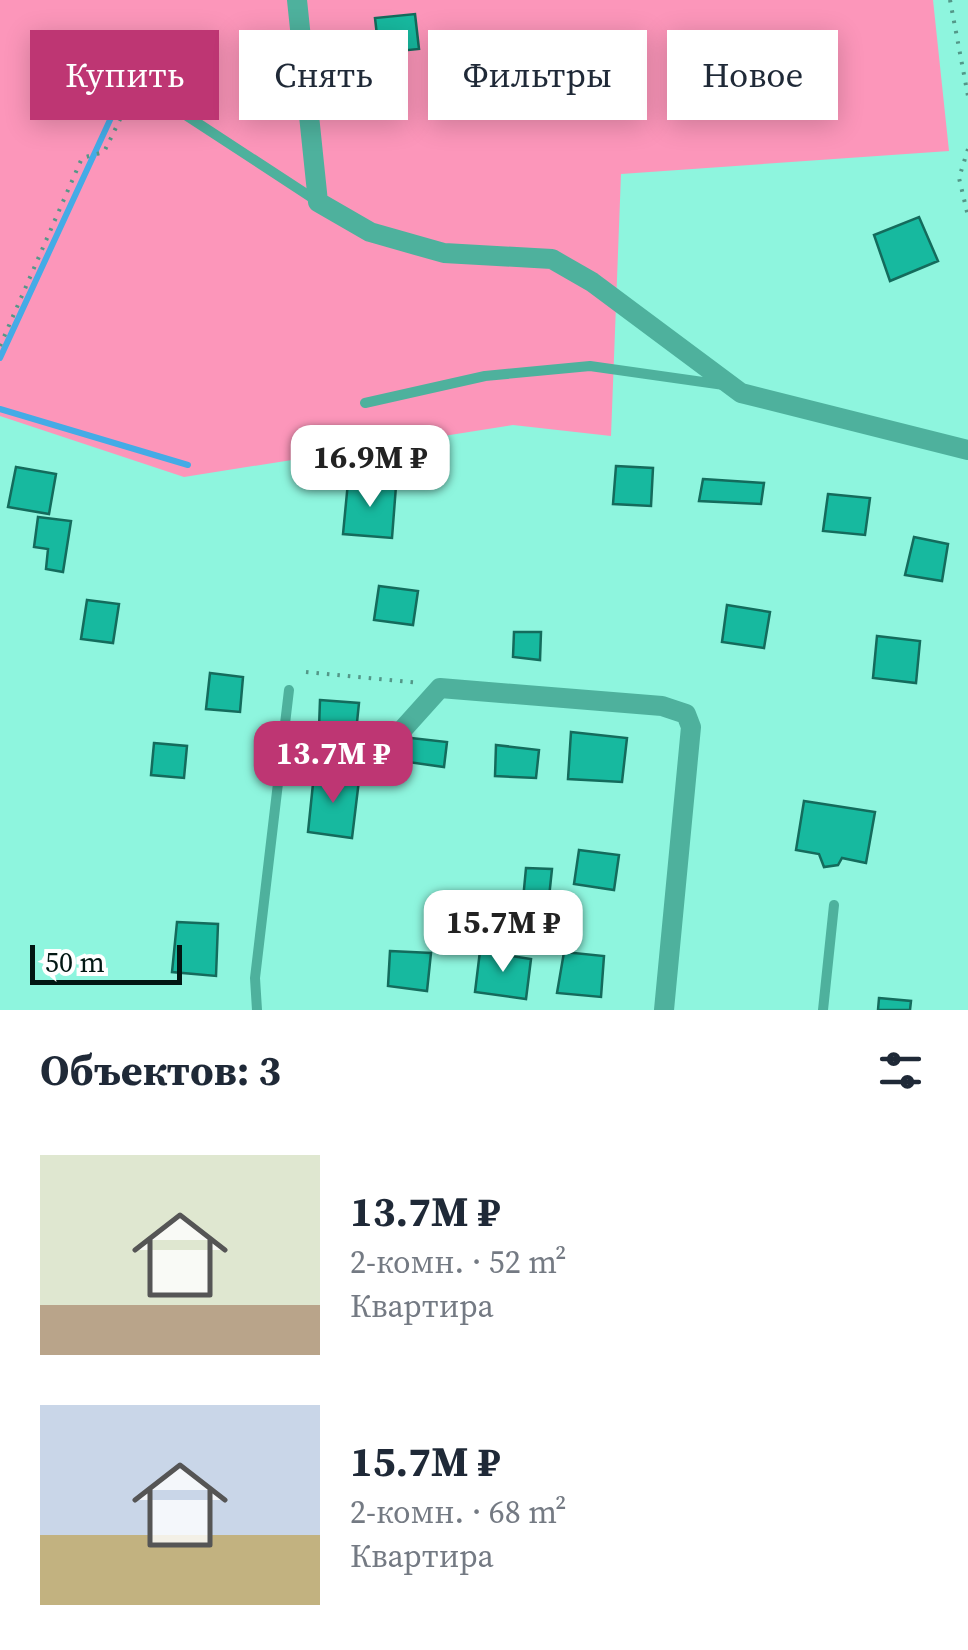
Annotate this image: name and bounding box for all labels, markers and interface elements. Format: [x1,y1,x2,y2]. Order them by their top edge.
chip: Купить [30,30,219,120]
chip: Снять [239,30,408,120]
chip: Фильтры [428,30,647,120]
chip: Новое [667,30,838,120]
pin: 16.9M ₽ [278,425,462,510]
text: 16.9M ₽ [313,435,427,479]
pin: 13.7M ₽ [241,721,425,806]
text: 13.7M ₽ [276,731,390,775]
pin: 15.7M ₽ [411,890,595,975]
text: 15.7M ₽ [446,900,560,944]
scale bar [30,940,182,984]
text: 50 m [45,943,105,981]
text: Объектов: 3 [40,1041,281,1099]
icon: filters [873,1043,928,1098]
text: 13.7M ₽ [350,1182,500,1240]
icon: home [120,1195,240,1315]
text: 2-комн. · 52 m² [350,1240,567,1284]
text: Квартира [350,1284,494,1328]
text: 15.7M ₽ [350,1432,500,1490]
icon: home [120,1445,240,1565]
text: 2-комн. · 68 m² [350,1490,567,1534]
text: Квартира [350,1534,494,1578]

